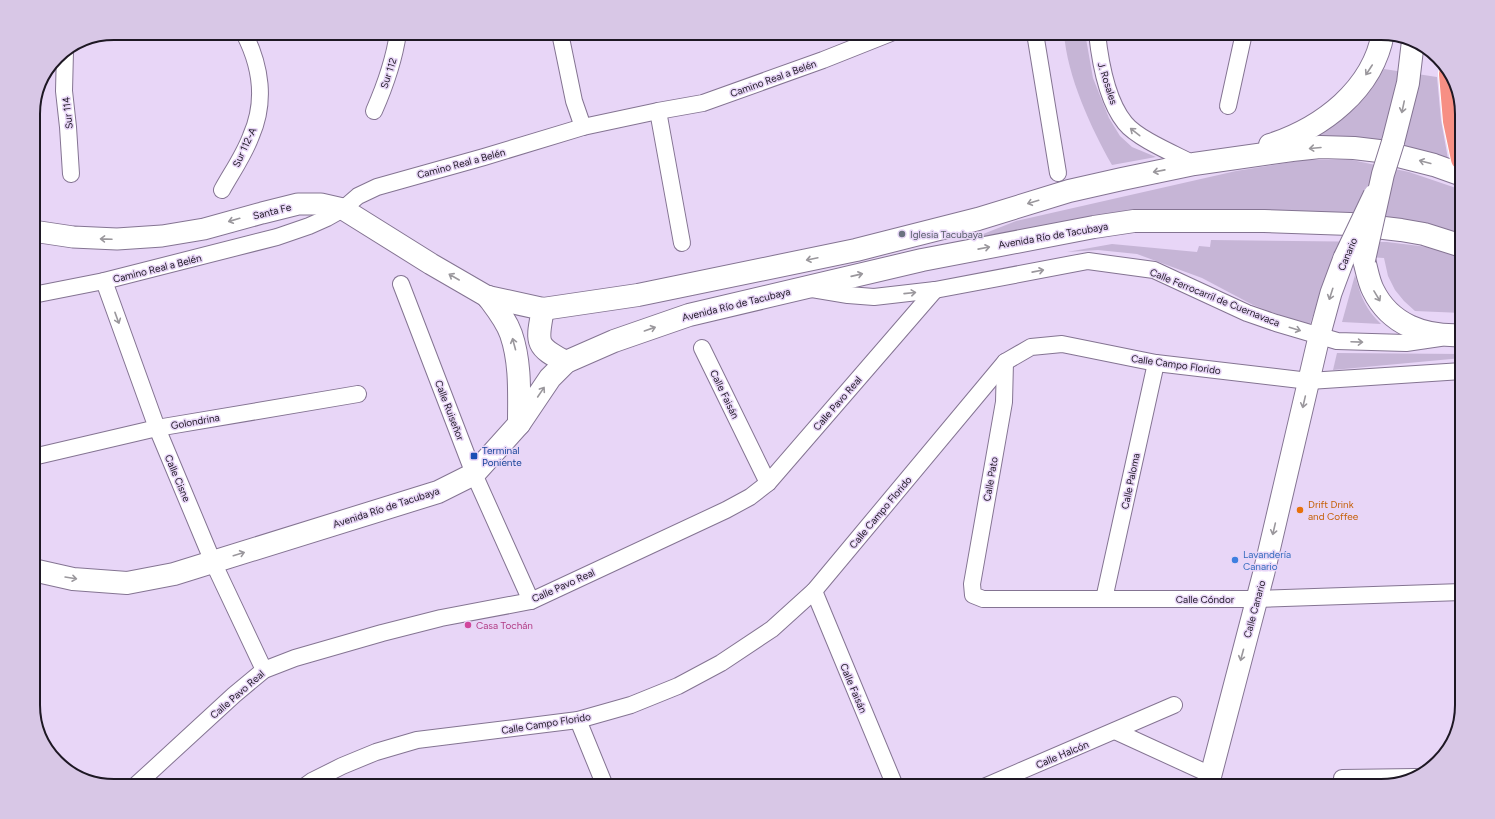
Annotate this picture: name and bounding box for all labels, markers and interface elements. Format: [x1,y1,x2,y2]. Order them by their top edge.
street label: Sur 112 [377,56,400,90]
street label: Camino Real a Belén [728,57,818,100]
street label: J. Rosales [1095,60,1121,106]
one-way arrow [1365,64,1373,75]
street label: Sur 114 [59,96,76,130]
one-way arrow [1398,100,1406,113]
street label: Sur 112-A [230,125,259,169]
one-way arrow [1130,127,1141,136]
one-way arrow [1309,144,1322,152]
street label: Camino Real a Belén [416,145,507,182]
one-way arrow [1419,158,1432,165]
one-way arrow [1153,168,1166,176]
one-way arrow [1027,199,1040,206]
street label: Santa Fe [252,200,293,223]
one-way arrow [228,217,241,224]
street label: Avenida Río de Tacubaya [997,219,1109,252]
place label: Iglesia Tacubaya [910,228,983,241]
marker: Iglesia Tacubaya [897,229,907,239]
one-way arrow [100,235,113,242]
street label: Canario [1335,236,1360,273]
one-way arrow [977,244,990,252]
street label: Camino Real a Belén [111,251,203,286]
one-way arrow [806,256,819,264]
street label: Calle Ferrocarril de Cuernavaca [1148,265,1282,330]
one-way arrow [1031,266,1044,274]
one-way arrow [850,270,863,278]
one-way arrow [449,273,461,281]
street label: Avenida Río de Tacubaya [681,285,792,324]
one-way arrow [1327,288,1334,301]
one-way arrow [903,289,916,297]
one-way arrow [1373,290,1381,302]
one-way arrow [114,311,122,323]
one-way arrow [644,325,657,332]
one-way arrow [1288,326,1301,333]
one-way arrow [509,338,517,351]
one-way arrow [1350,338,1363,345]
street label: Calle Campo Florido [1130,352,1222,377]
street label: Calle Faisán [707,368,742,421]
street label: Calle Pavo Real [810,374,865,433]
street label: Calle Ruiseñor [432,378,467,443]
one-way arrow [537,387,545,398]
one-way arrow [1300,395,1307,408]
street label: Golondrina [170,411,220,432]
place label: Terminal Poniente [482,444,522,469]
marker: Terminal Poniente [469,451,479,461]
street label: Calle Paloma [1118,452,1143,510]
street label: Calle Cisne [162,453,193,504]
street label: Calle Pato [980,456,1001,502]
street label: Calle Campo Florido [846,473,915,551]
street label: Avenida Río de Tacubaya [331,484,441,531]
place label: Drift Drink and Coffee [1308,498,1359,523]
marker: Drift Drink and Coffee [1295,505,1305,515]
one-way arrow [1270,522,1278,535]
place label: Lavandería Canario [1243,548,1291,573]
one-way arrow [233,549,245,557]
marker: Lavandería Canario [1230,555,1240,565]
street label: Calle Pavo Real [530,566,597,605]
one-way arrow [64,574,77,582]
street label: Calle Canario [1241,579,1268,639]
street label: Calle Cóndor [1176,593,1235,606]
place label: Casa Tochán [476,619,533,632]
marker: Casa Tochán [463,620,473,630]
one-way arrow [1238,648,1246,661]
street label: Calle Faisán [837,661,870,715]
street label: Calle Pavo Real [208,667,267,722]
street label: Calle Campo Florido [500,710,592,737]
street label: Calle Halcón [1034,737,1091,771]

